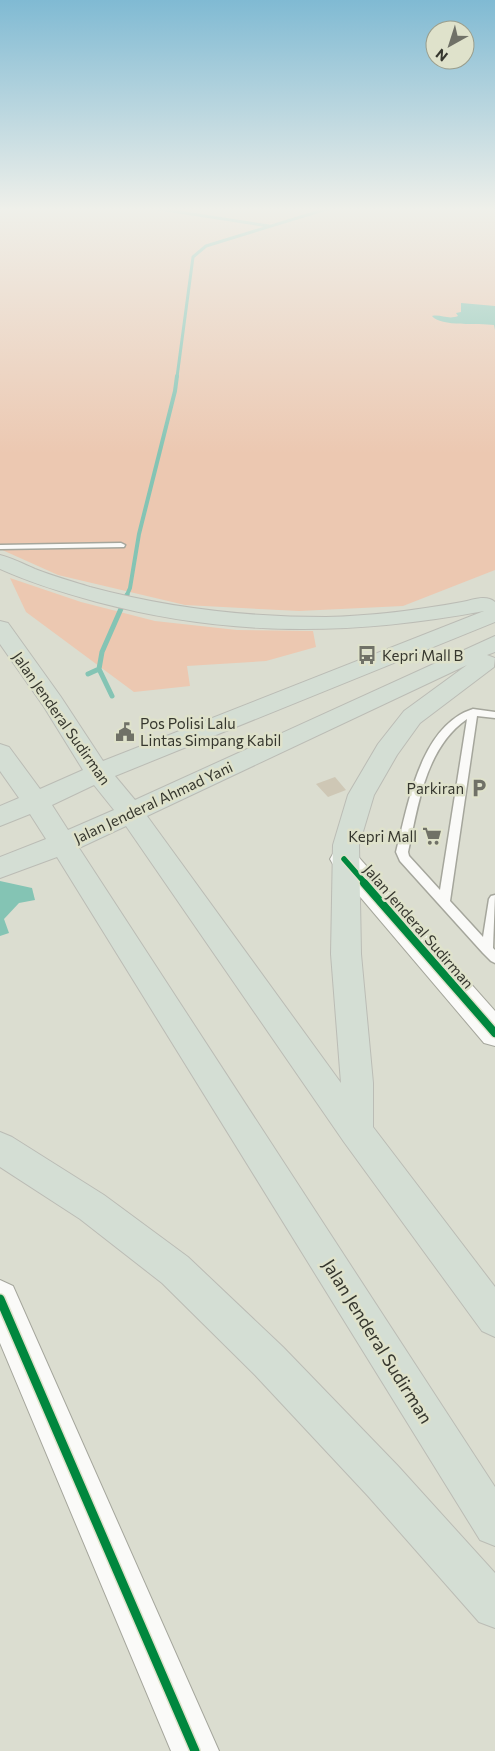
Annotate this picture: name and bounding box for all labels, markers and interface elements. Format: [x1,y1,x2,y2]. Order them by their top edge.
north arrow [425,20,475,70]
text: N [432,46,451,65]
bus stop icon: Kepri Mall B [356,644,378,666]
place label: Kepri Mall B [382,646,464,664]
street label: Jalan Jenderal Sudirman [9,648,115,788]
place label: Pos Polisi Lalu Lintas Simpang Kabil [140,714,281,749]
public building icon: Pos Polisi Lalu Lintas Simpang Kabil [114,721,136,743]
street label: Jalan Jenderal Ahmad Yani [71,757,235,847]
parking icon: Parkiran [468,777,490,799]
place label: Parkiran [406,779,464,797]
supermarket icon: Kepri Mall [421,825,443,847]
place label: Kepri Mall [348,827,417,845]
street label: Jalan Jenderal Sudirman [360,860,478,992]
street label: Jalan Jenderal Sudirman [318,1255,438,1427]

